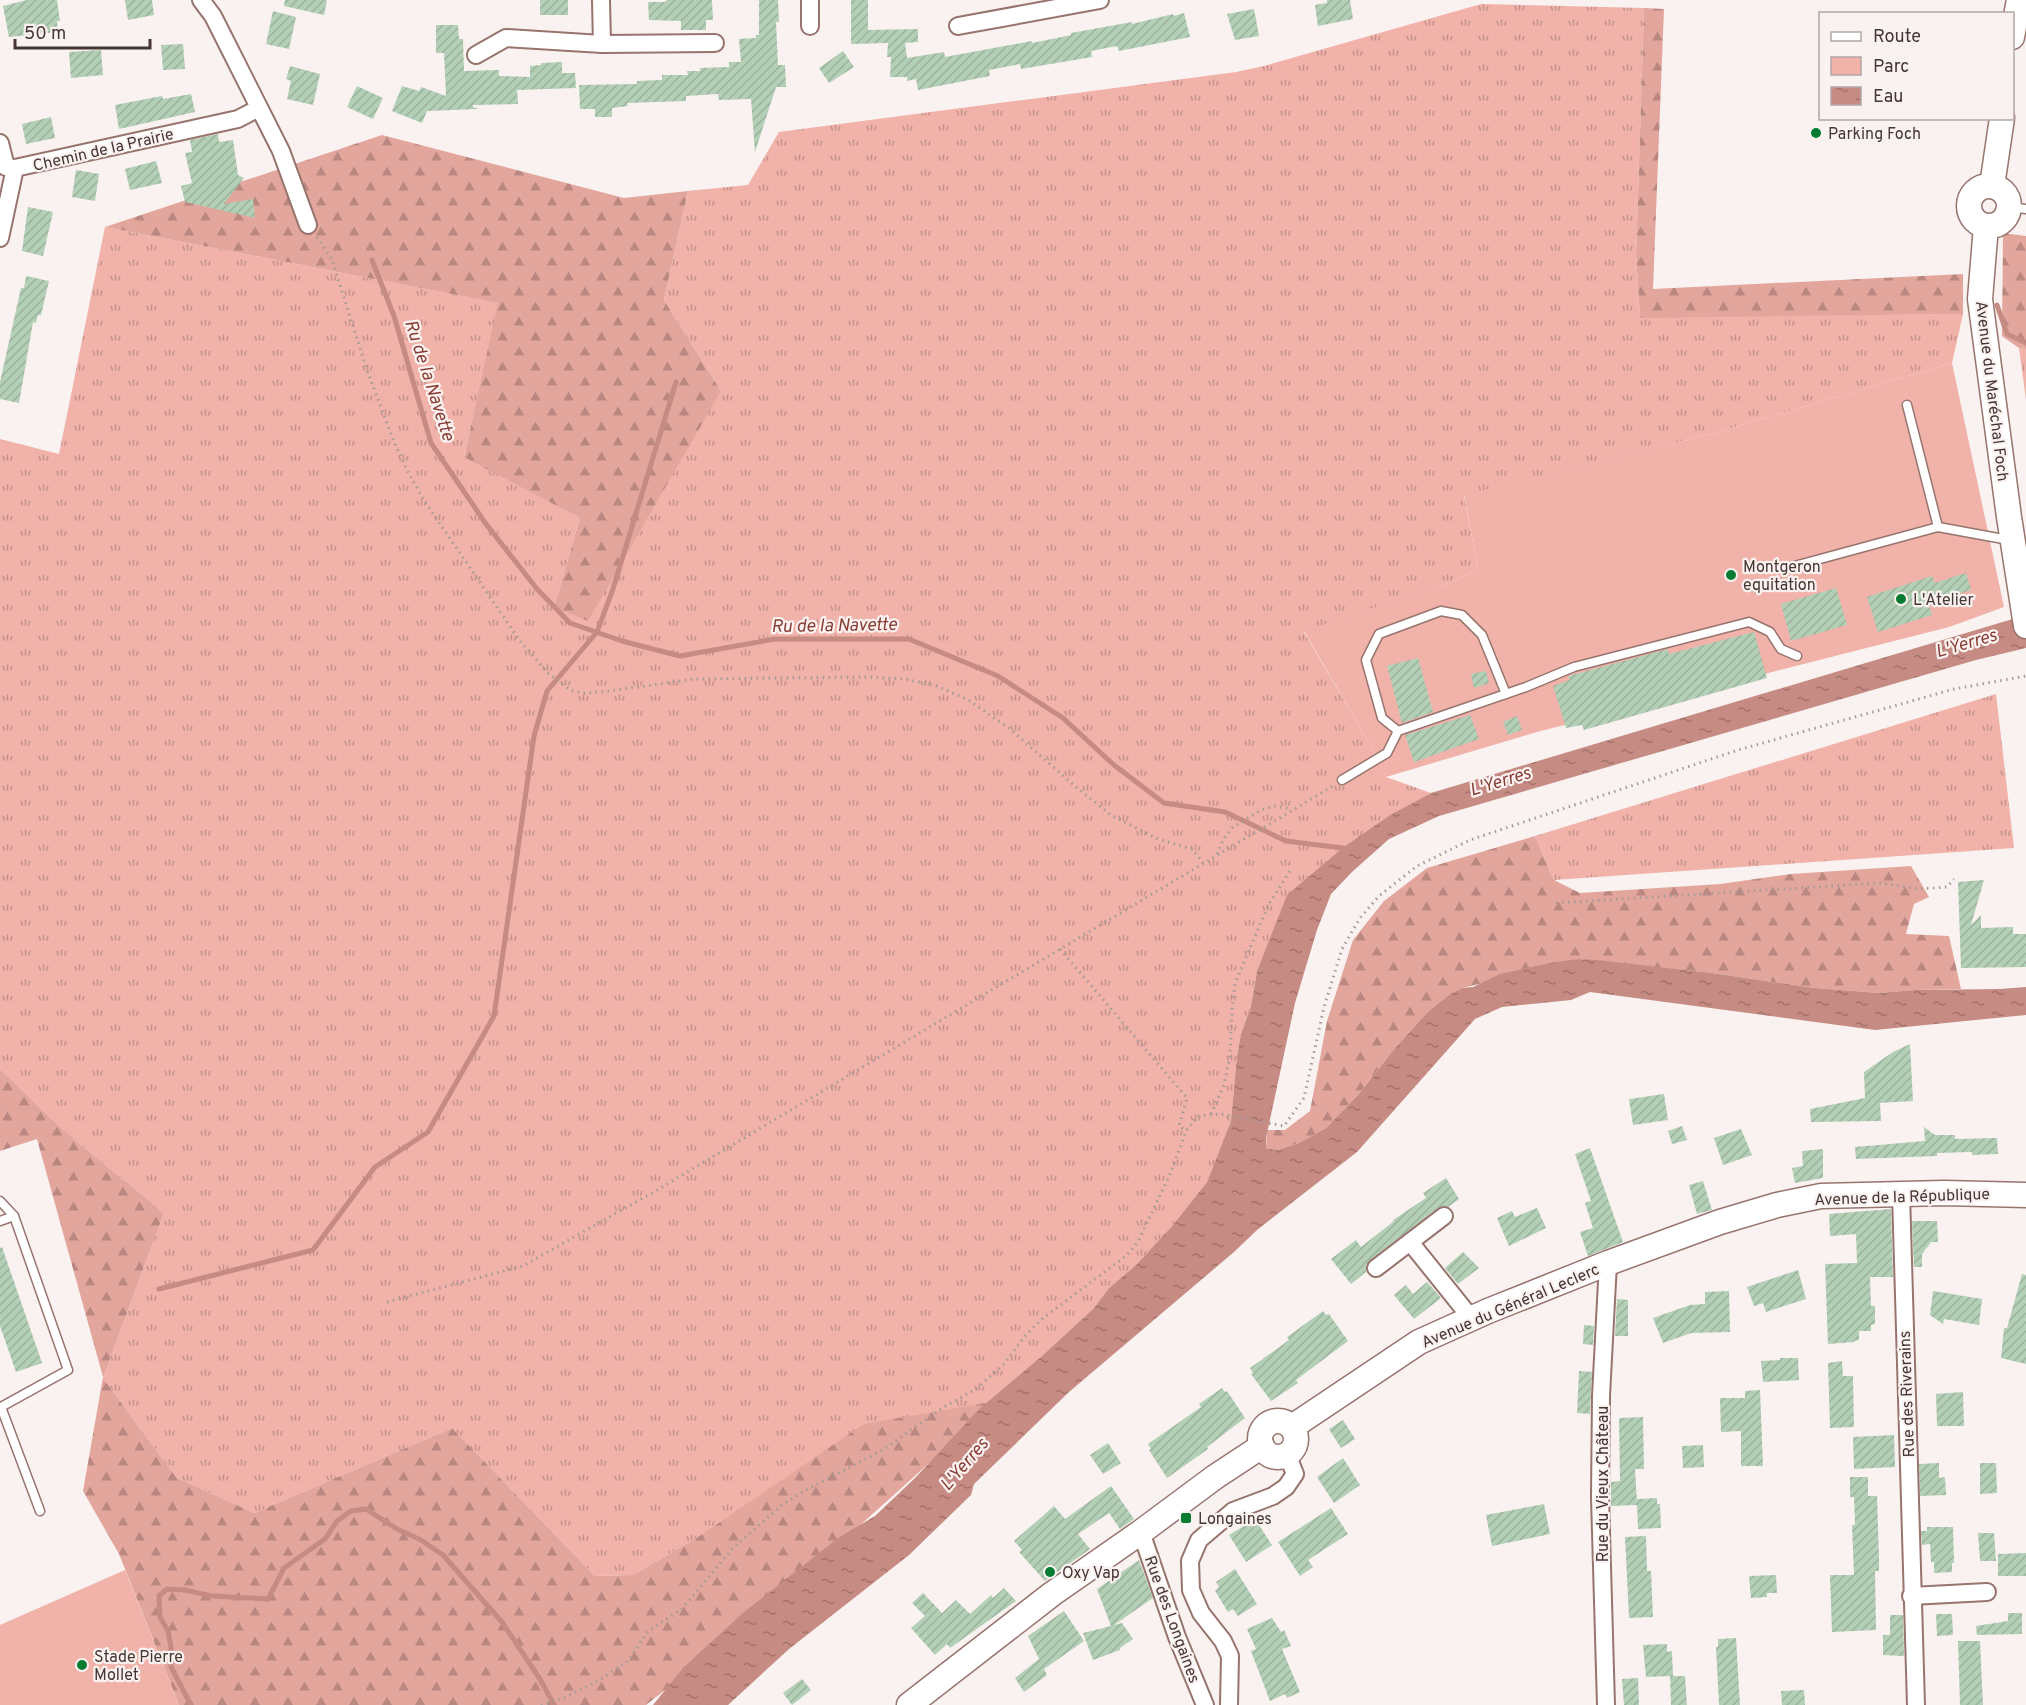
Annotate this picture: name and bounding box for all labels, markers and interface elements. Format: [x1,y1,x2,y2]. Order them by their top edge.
scale bar [15,12,150,50]
legend [1819,12,2014,120]
text: 50 m [24,23,66,46]
text: Route [1873,26,1921,49]
text: Parc [1873,56,1909,79]
text: Eau [1873,86,1903,109]
street label: Chemin de la Prairie [31,125,176,177]
place label: Parking Foch [1828,125,1921,145]
marker: Parking Foch [1809,126,1823,140]
street label: Avenue du Maréchal Foch [1970,300,2012,483]
water label: Ru de la Navette [398,317,459,445]
place label: Montgeron equitation [1743,558,1821,596]
marker: Montgeron equitation [1724,568,1738,582]
place label: L'Atelier [1913,591,1974,611]
marker: L'Atelier [1894,592,1908,606]
water label: Ru de la Navette [771,614,898,639]
water label: L'Yerres [1933,624,2001,664]
water label: L'Yerres [1467,762,1535,803]
street label: Avenue de la République [1814,1185,1990,1211]
street label: Avenue du Général Leclerc [1419,1260,1603,1353]
street label: Rue des Riverains [1896,1330,1920,1458]
street label: Rue du Vieux Château [1594,1406,1614,1562]
water label: L'Yerres [936,1433,995,1496]
place label: Longaines [1198,1510,1272,1530]
marker: Longaines [1179,1511,1193,1525]
street label: Rue des Longaines [1139,1553,1203,1686]
place label: Oxy Vap [1062,1564,1120,1584]
marker: Oxy Vap [1043,1565,1057,1579]
place label: Stade Pierre Mollet [94,1648,183,1686]
marker: Stade Pierre Mollet [75,1658,89,1672]

